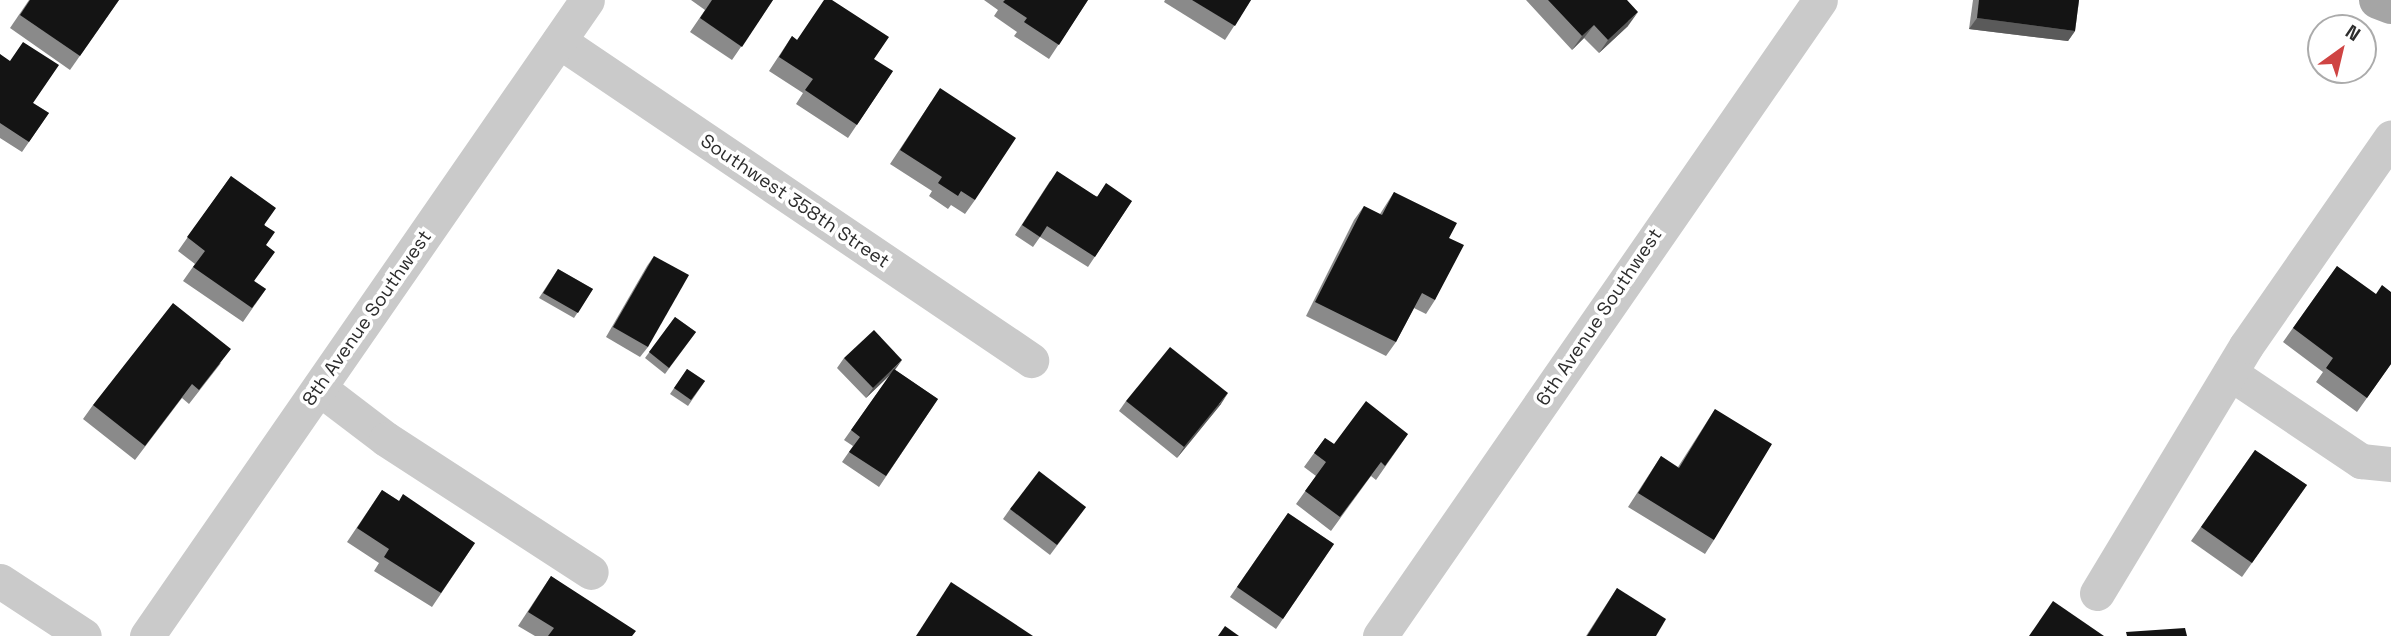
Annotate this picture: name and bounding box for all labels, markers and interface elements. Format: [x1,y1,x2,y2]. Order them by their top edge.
north arrow [2307,14,2377,84]
text: N [2341,19,2365,47]
street label: Southwest 358th Street [696,129,894,273]
street label: 6th Avenue Southwest [1531,224,1667,410]
street label: 8th Avenue Southwest [298,226,436,410]

